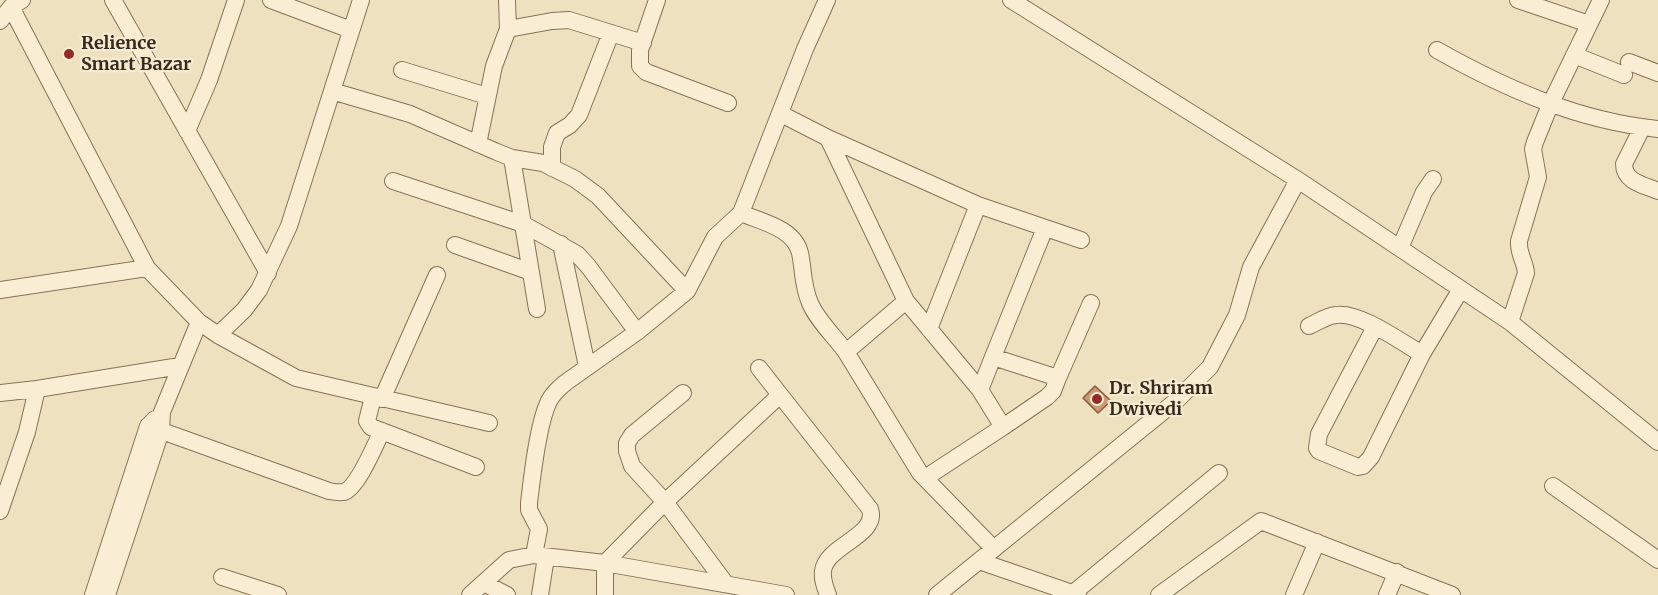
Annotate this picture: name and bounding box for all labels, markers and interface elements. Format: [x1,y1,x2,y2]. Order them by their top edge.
place label: Relience Smart Bazar [81,33,191,76]
marker: Relience Smart Bazar [62,47,76,61]
place label: Dr. Shriram Dwivedi [1109,378,1213,420]
marker: Dr. Shriram Dwivedi [1090,392,1104,406]

